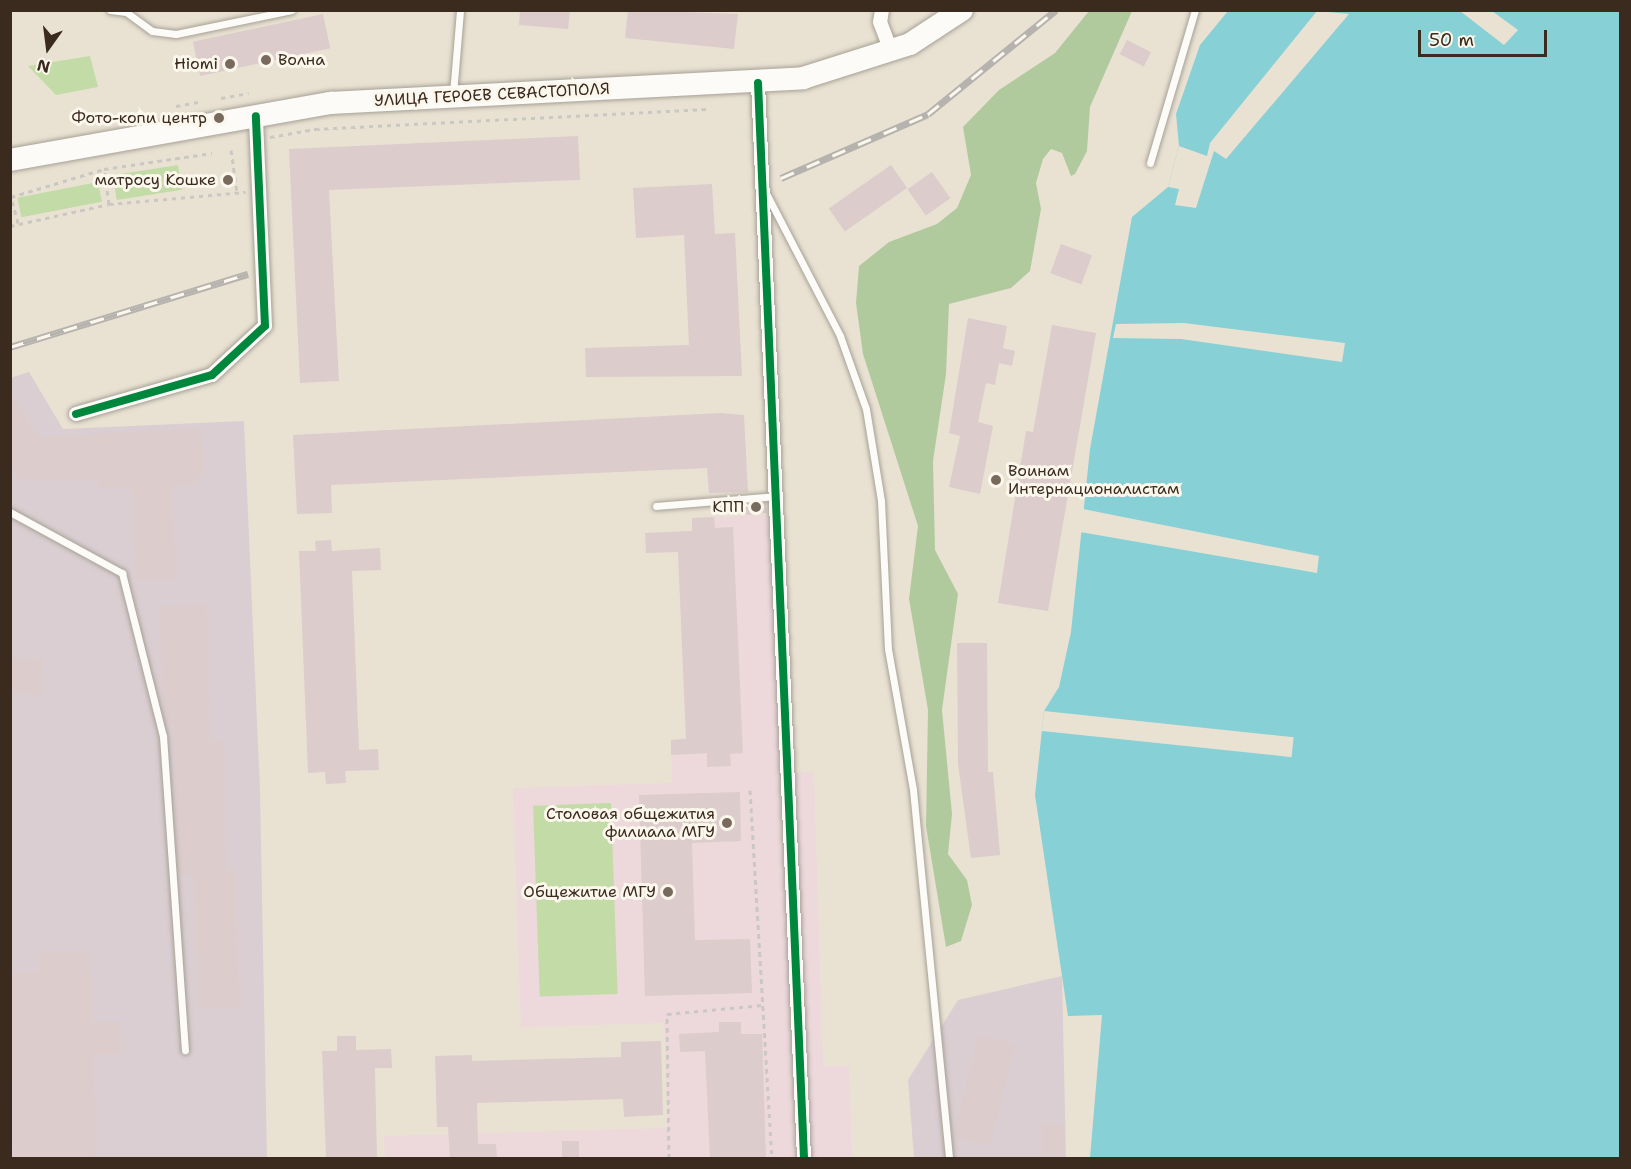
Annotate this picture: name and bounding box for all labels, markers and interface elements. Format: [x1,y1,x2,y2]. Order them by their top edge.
north arrow [18,18,78,78]
scale bar [1421,18,1550,56]
text: 50 m [1429,28,1474,52]
place label: Волна [278,50,325,70]
marker: Волна [259,53,273,67]
text: N [35,54,52,78]
place label: Hiomi [174,54,218,74]
marker: Hiomi [223,57,237,71]
street label: УЛИЦА ГЕРОЕВ СЕВАСТОПОЛЯ [374,79,610,111]
place label: Фото-копи центр [71,108,207,128]
marker: Фото-копи центр [212,111,226,125]
place label: матросу Кошке [95,170,216,190]
marker: матросу Кошке [221,173,235,187]
place label: Воинам Интернационалистам [1008,461,1180,499]
marker: Воинам Интернационалистам [989,473,1003,487]
place label: КПП [712,497,744,517]
marker: КПП [749,500,763,514]
place label: Столовая общежития филиала МГУ [546,804,715,842]
marker: Столовая общежития филиала МГУ [720,816,734,830]
place label: Общежитие МГУ [523,882,656,902]
marker: Общежитие МГУ [661,885,675,899]

